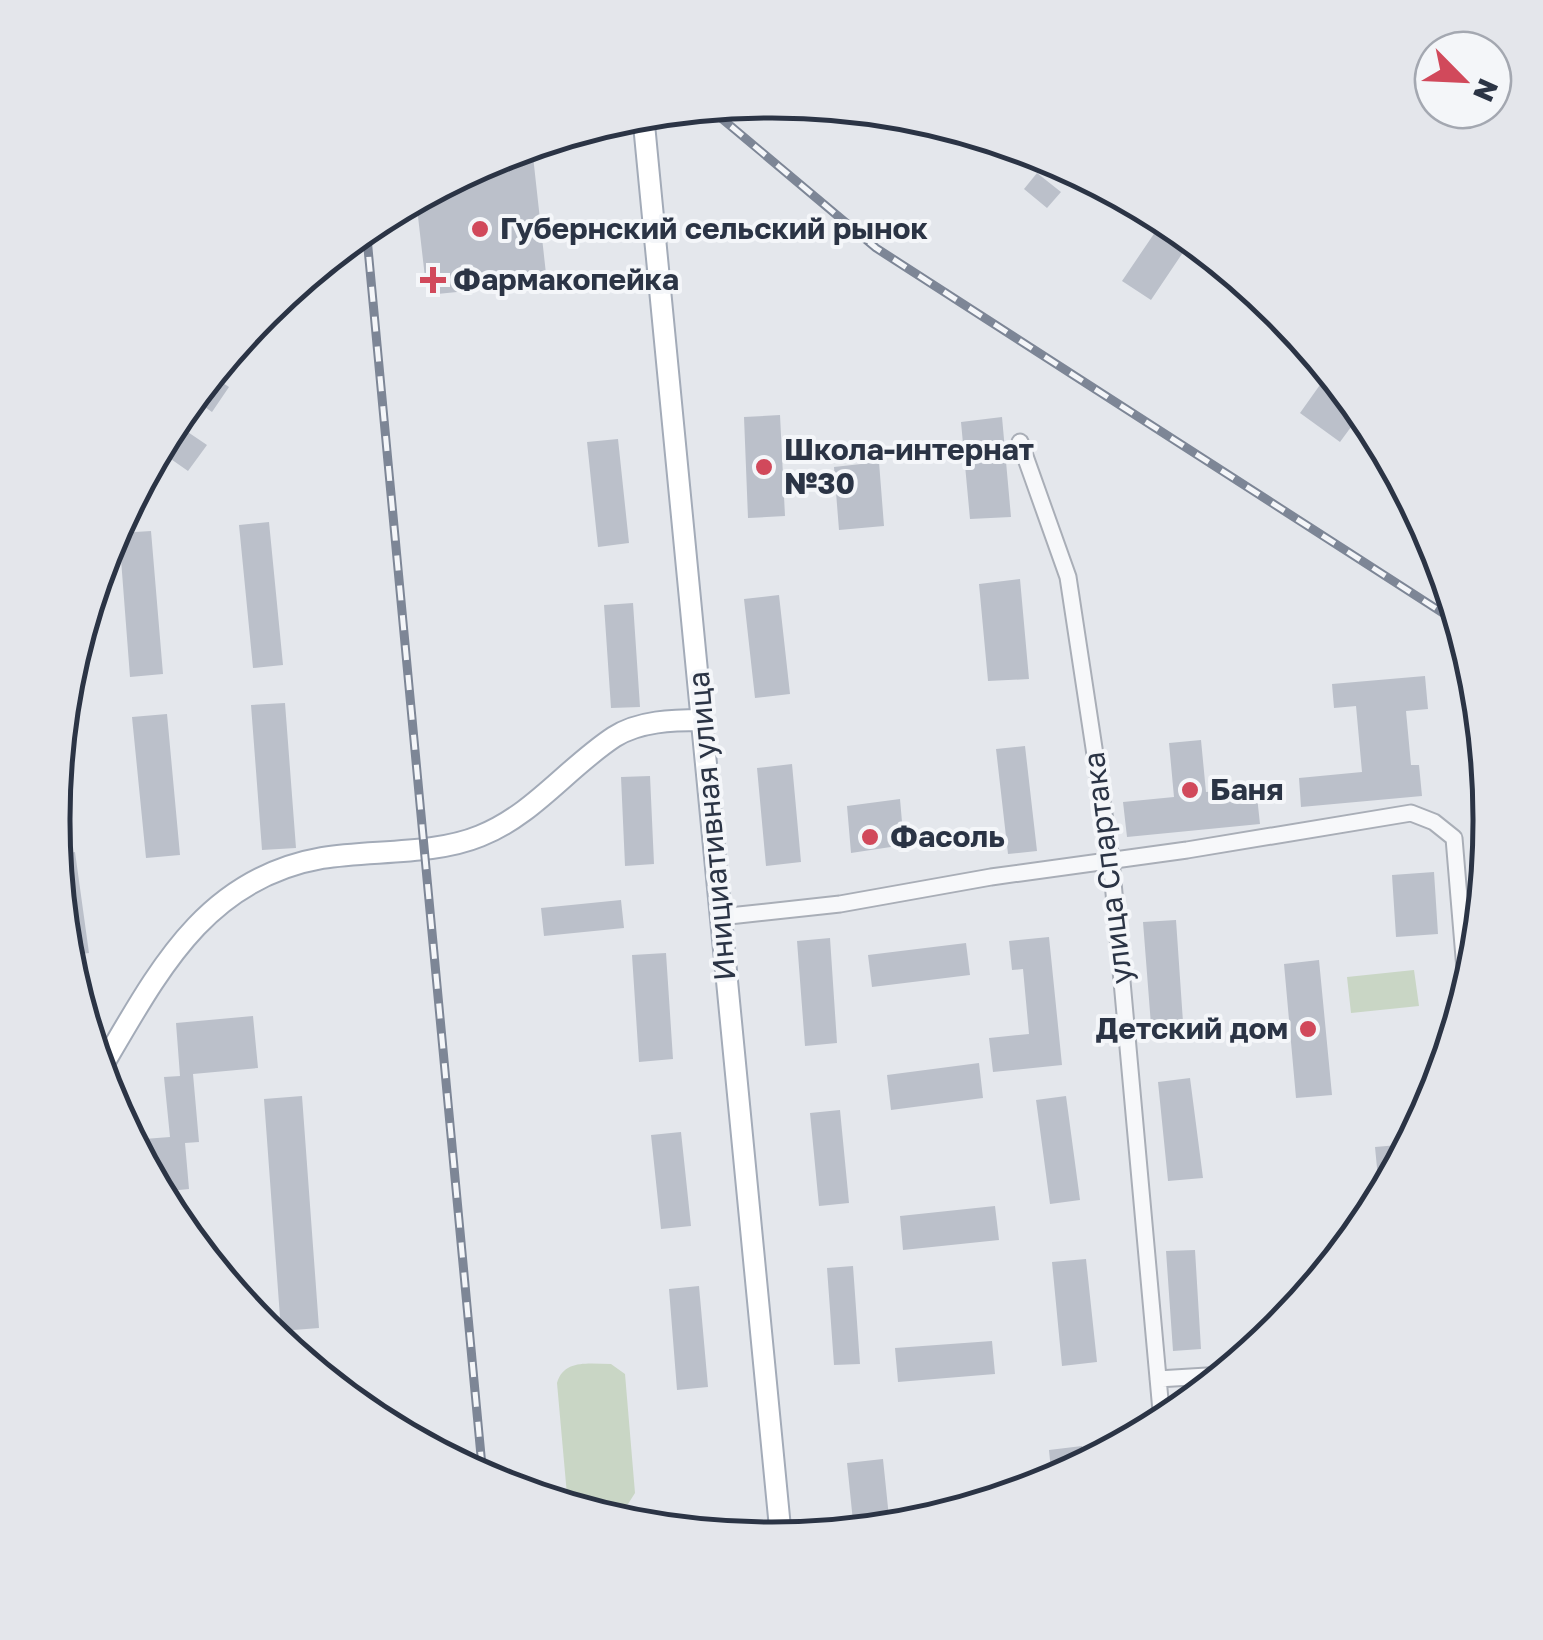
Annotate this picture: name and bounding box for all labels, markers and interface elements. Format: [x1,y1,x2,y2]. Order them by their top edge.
north arrow [1413,30,1513,130]
text: N [1467,74,1506,107]
place label: Губернский сельский рынок [500,210,928,246]
marker: Губернский сельский рынок [469,218,491,240]
place label: Фармакопейка [453,261,679,297]
marker: Фармакопейка [422,269,444,291]
place label: Школа-интернат №30 [784,431,1034,501]
marker: Школа-интернат №30 [753,456,775,478]
street label: Инициативная улица [680,670,742,982]
street label: улица Спартака [1075,750,1139,986]
place label: Баня [1210,771,1284,807]
marker: Баня [1179,779,1201,801]
place label: Фасоль [890,818,1005,854]
marker: Фасоль [859,826,881,848]
place label: Детский дом [1096,1010,1288,1046]
marker: Детский дом [1297,1018,1319,1040]

